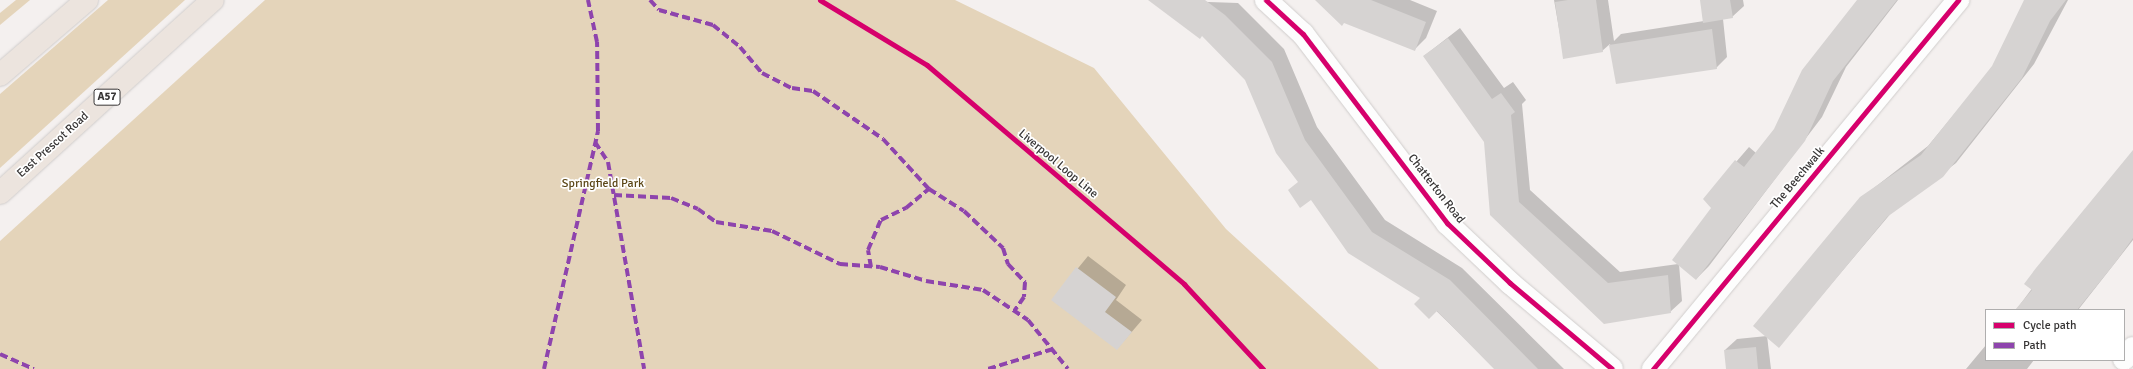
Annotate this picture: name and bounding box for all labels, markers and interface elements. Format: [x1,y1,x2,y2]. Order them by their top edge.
road number: A57 [93,88,121,106]
street label: East Prescot Road [14,109,92,181]
street label: Liverpool Loop Line [1015,127,1101,201]
street label: The Beechwalk [1768,144,1828,212]
street label: Chatterton Road [1405,152,1467,226]
park label: Springfield Park [562,177,644,191]
legend [1985,309,2125,361]
text: Cycle path [2023,318,2076,333]
text: Path [2023,338,2046,353]

